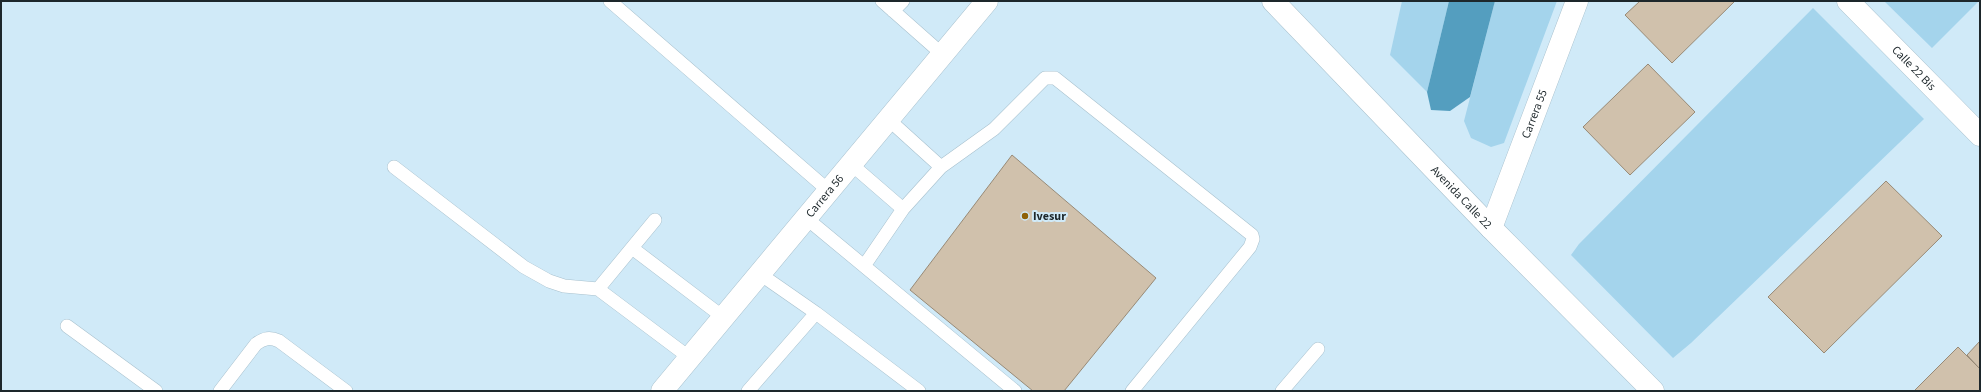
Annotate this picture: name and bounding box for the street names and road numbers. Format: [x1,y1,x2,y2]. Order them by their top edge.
street label: Calle 22 Bis [1888,42,1940,95]
street label: Carrera 55 [1518,87,1552,141]
street label: Avenida Calle 22 [1427,162,1496,233]
street label: Carrera 56 [802,171,848,221]

